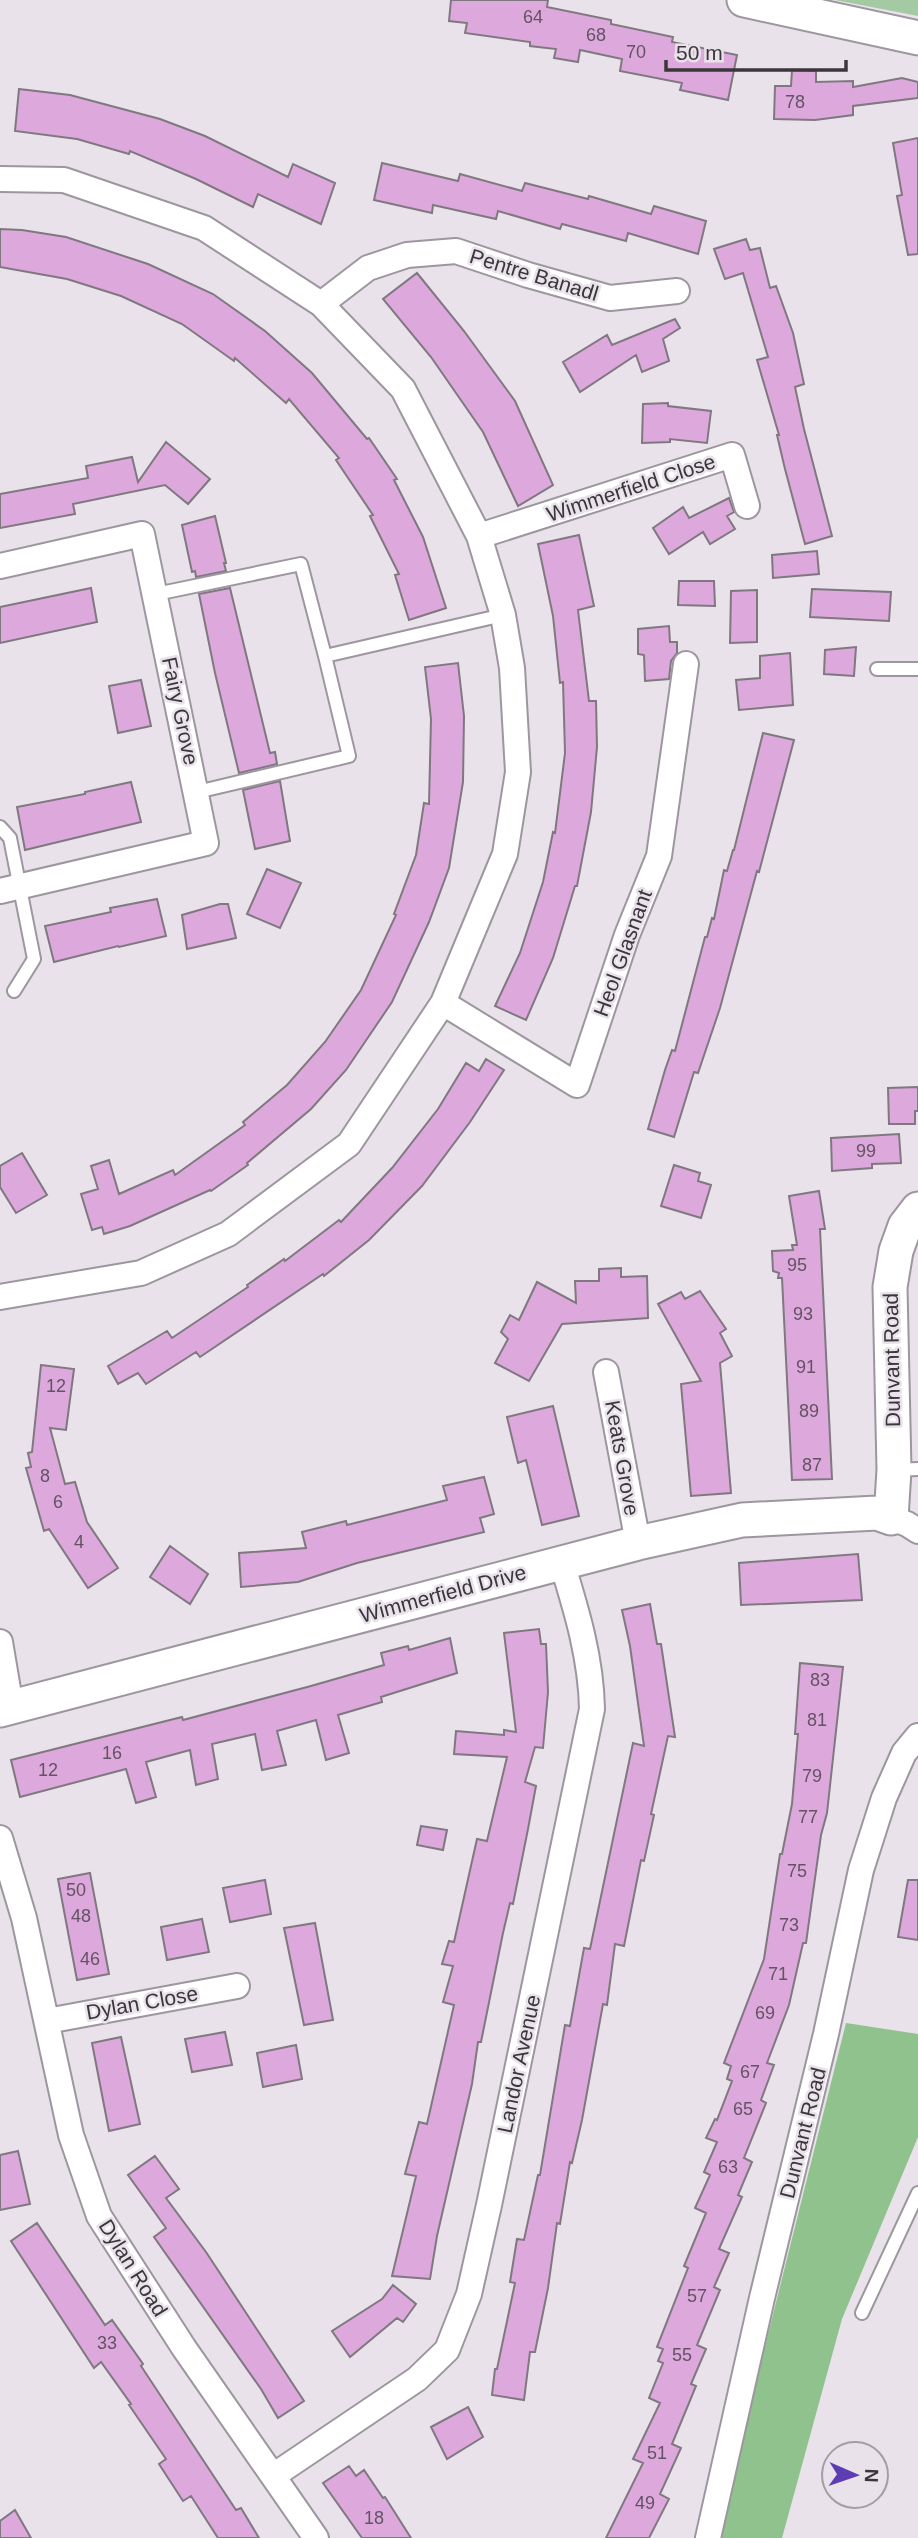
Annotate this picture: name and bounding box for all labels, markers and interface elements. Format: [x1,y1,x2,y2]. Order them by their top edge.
house number: 64 [523,7,543,27]
house number: 68 [586,25,606,45]
scale bar [666,28,846,72]
text: 50 m [676,41,723,64]
house number: 70 [626,42,646,62]
house number: 78 [785,92,805,112]
street label: Pentre Banadl [467,244,601,305]
street label: Wimmerfield Close [544,449,718,526]
street label: Fairy Grove [158,655,203,767]
street label: Heol Glasnant [589,886,656,1019]
house number: 99 [856,1141,876,1161]
house number: 95 [787,1255,807,1275]
street label: Dunvant Road [879,1293,904,1427]
house number: 93 [793,1304,813,1324]
house number: 91 [796,1357,816,1377]
house number: 12 [46,1376,66,1396]
street label: Keats Grove [601,1398,644,1517]
house number: 89 [799,1401,819,1421]
house number: 87 [802,1455,822,1475]
house number: 8 [40,1466,50,1486]
house number: 6 [53,1492,63,1512]
house number: 4 [74,1532,84,1552]
street label: Wimmerfield Drive [357,1560,529,1627]
house number: 83 [810,1670,830,1690]
house number: 81 [807,1710,827,1730]
house number: 16 [102,1743,122,1763]
house number: 12 [38,1760,58,1780]
house number: 79 [802,1766,822,1786]
house number: 77 [798,1807,818,1827]
house number: 75 [787,1861,807,1881]
house number: 50 [66,1880,86,1900]
house number: 48 [71,1906,91,1926]
house number: 73 [779,1915,799,1935]
house number: 46 [80,1949,100,1969]
house number: 71 [768,1964,788,1984]
street label: Dylan Close [84,1981,200,2024]
street label: Landor Avenue [493,1993,544,2135]
house number: 69 [755,2003,775,2023]
house number: 67 [740,2062,760,2082]
street label: Dunvant Road [775,2065,830,2201]
house number: 65 [733,2099,753,2119]
house number: 63 [718,2157,738,2177]
street label: Dylan Road [95,2215,172,2320]
house number: 57 [687,2286,707,2306]
house number: 33 [97,2333,117,2353]
house number: 55 [672,2345,692,2365]
north arrow [820,2440,890,2510]
house number: 51 [647,2443,667,2463]
text: N [861,2468,882,2483]
house number: 49 [635,2493,655,2513]
house number: 18 [364,2508,384,2528]

